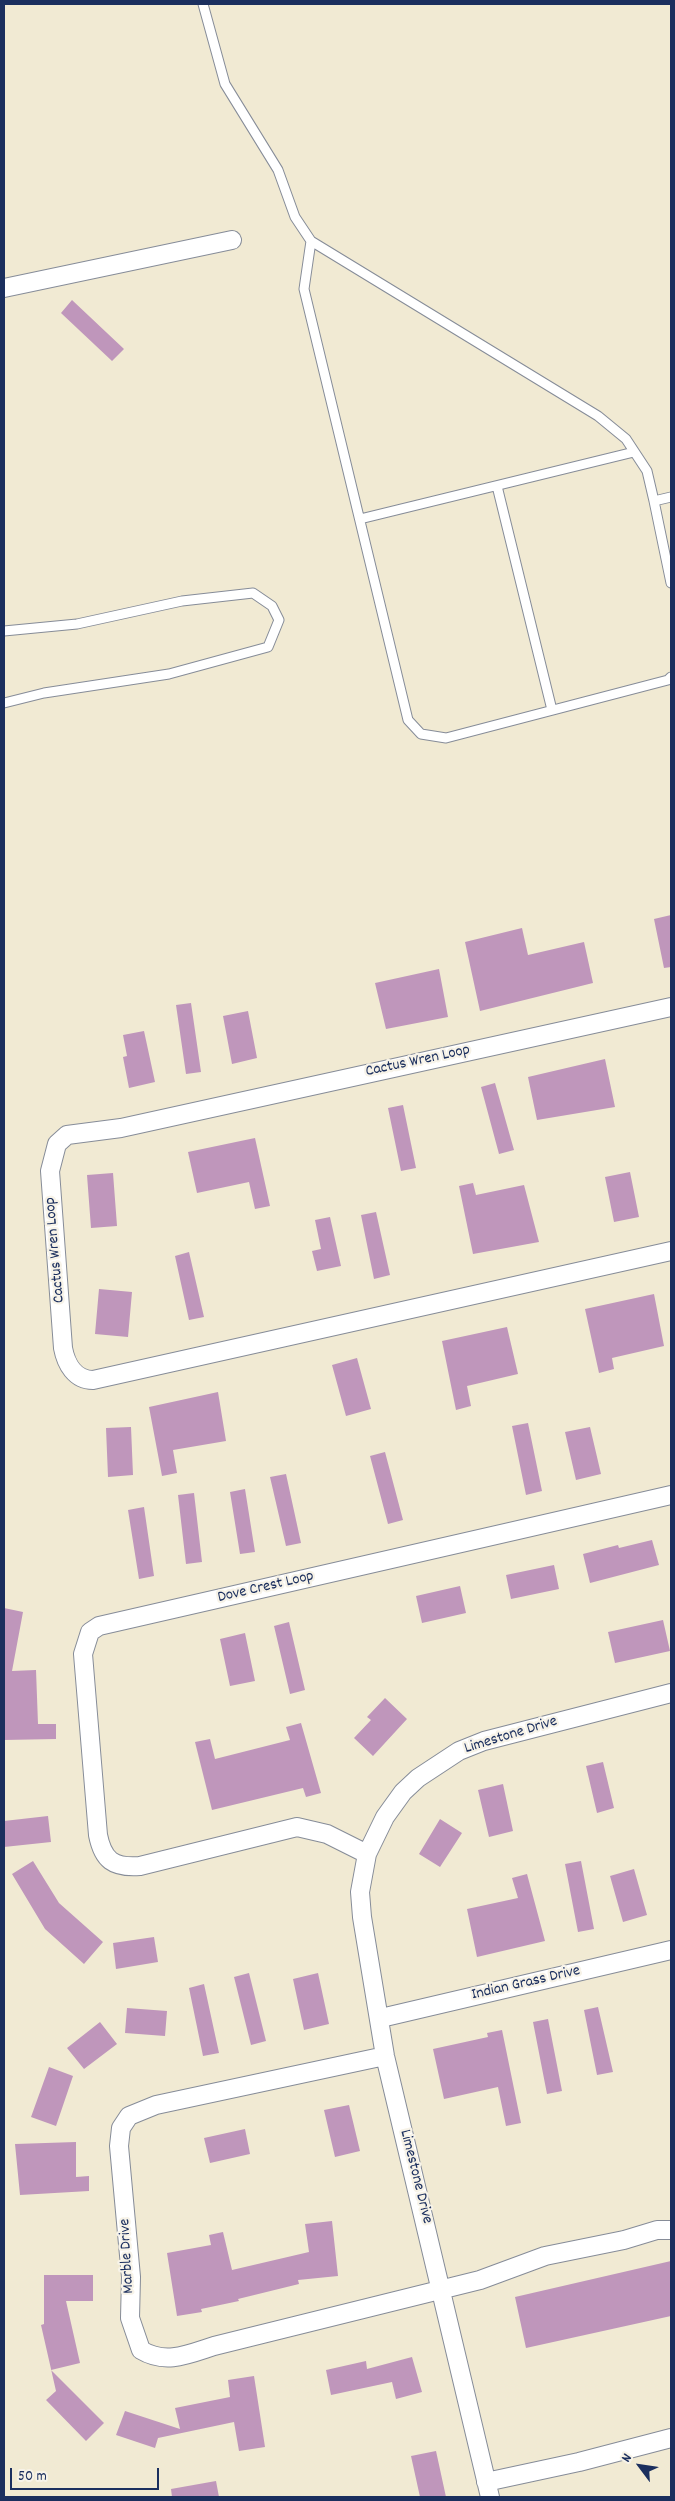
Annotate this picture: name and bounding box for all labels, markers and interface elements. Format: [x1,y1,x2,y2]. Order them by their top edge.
street label: Cactus Wren Loop [364,1042,472,1082]
street label: Cactus Wren Loop [42,1196,70,1304]
street label: Dove Crest Loop [216,1568,316,1608]
street label: Limestone Drive [462,1713,560,1759]
street label: Indian Grass Drive [470,1962,582,2006]
street label: Limestone Drive [394,2128,436,2226]
street label: Marble Drive [116,2218,140,2294]
north arrow [615,2441,665,2491]
text: N [617,2450,637,2466]
scale bar [12,2458,161,2490]
text: 50 m [18,2466,47,2488]

